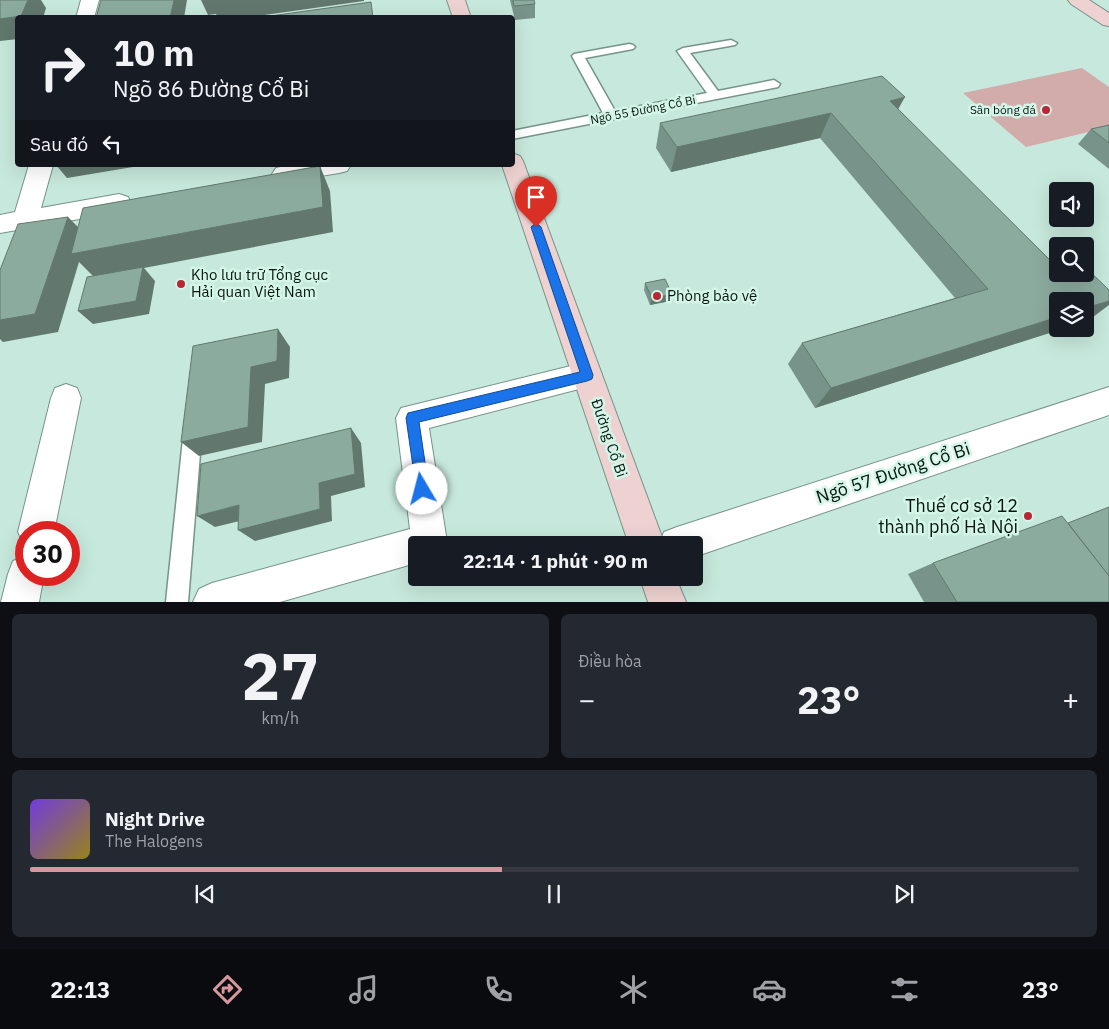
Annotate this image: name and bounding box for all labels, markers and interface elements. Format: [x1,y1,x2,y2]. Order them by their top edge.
text: 10 m [113,30,195,76]
icon: right [30,35,95,100]
text: Ngõ 86 Đường Cổ Bi [113,74,309,103]
street label: Ngõ 55 Đường Cổ Bi [589,92,697,127]
place label: Sân bóng đá [970,102,1037,117]
marker: Sân bóng đá [1040,104,1052,116]
icon: left [98,130,126,158]
text: Sau đó [30,132,88,156]
pin [515,176,557,227]
map controls [1049,182,1094,337]
button: sound [1049,182,1094,227]
icon: arrive [522,183,550,211]
button: search [1049,237,1094,282]
place label: Kho lưu trữ Tổng cục Hải quan Việt Nam [191,265,329,301]
marker: Kho lưu trữ Tổng cục Hải quan Việt Nam [175,278,187,290]
place label: Phòng bảo vệ [667,286,757,305]
marker: Phòng bảo vệ [651,290,663,302]
button: layers [1049,292,1094,337]
street label: Đường Cổ Bi [587,396,632,480]
street label: Ngõ 57 Đường Cổ Bi [813,437,973,508]
position arrow [395,462,447,514]
place label: Thuế cơ sở 12 thành phố Hà Nội [878,494,1018,538]
marker: Thuế cơ sở 12 thành phố Hà Nội [1022,510,1034,522]
speed limit sign: 30 [15,521,80,586]
text: 22:14 · 1 phút · 90 m [463,549,648,573]
text: 27 [241,633,319,718]
text: Điều hòa [579,651,642,671]
text: 23° [797,675,860,724]
text: − [579,681,595,718]
text: + [1062,681,1079,718]
text: km/h [261,708,299,728]
text: Night Drive [105,807,205,831]
text: The Halogens [105,831,203,851]
icon: previous [191,880,219,908]
icon: pause [540,880,568,908]
icon: next [890,880,918,908]
icon: directions [210,972,245,1007]
icon: music [346,972,381,1007]
icon: phone [481,972,516,1007]
icon: climate [616,972,651,1007]
icon: car [752,972,787,1007]
icon: filters [887,972,922,1007]
text: 22:13 [50,975,110,1004]
text: 23° [1022,975,1059,1004]

